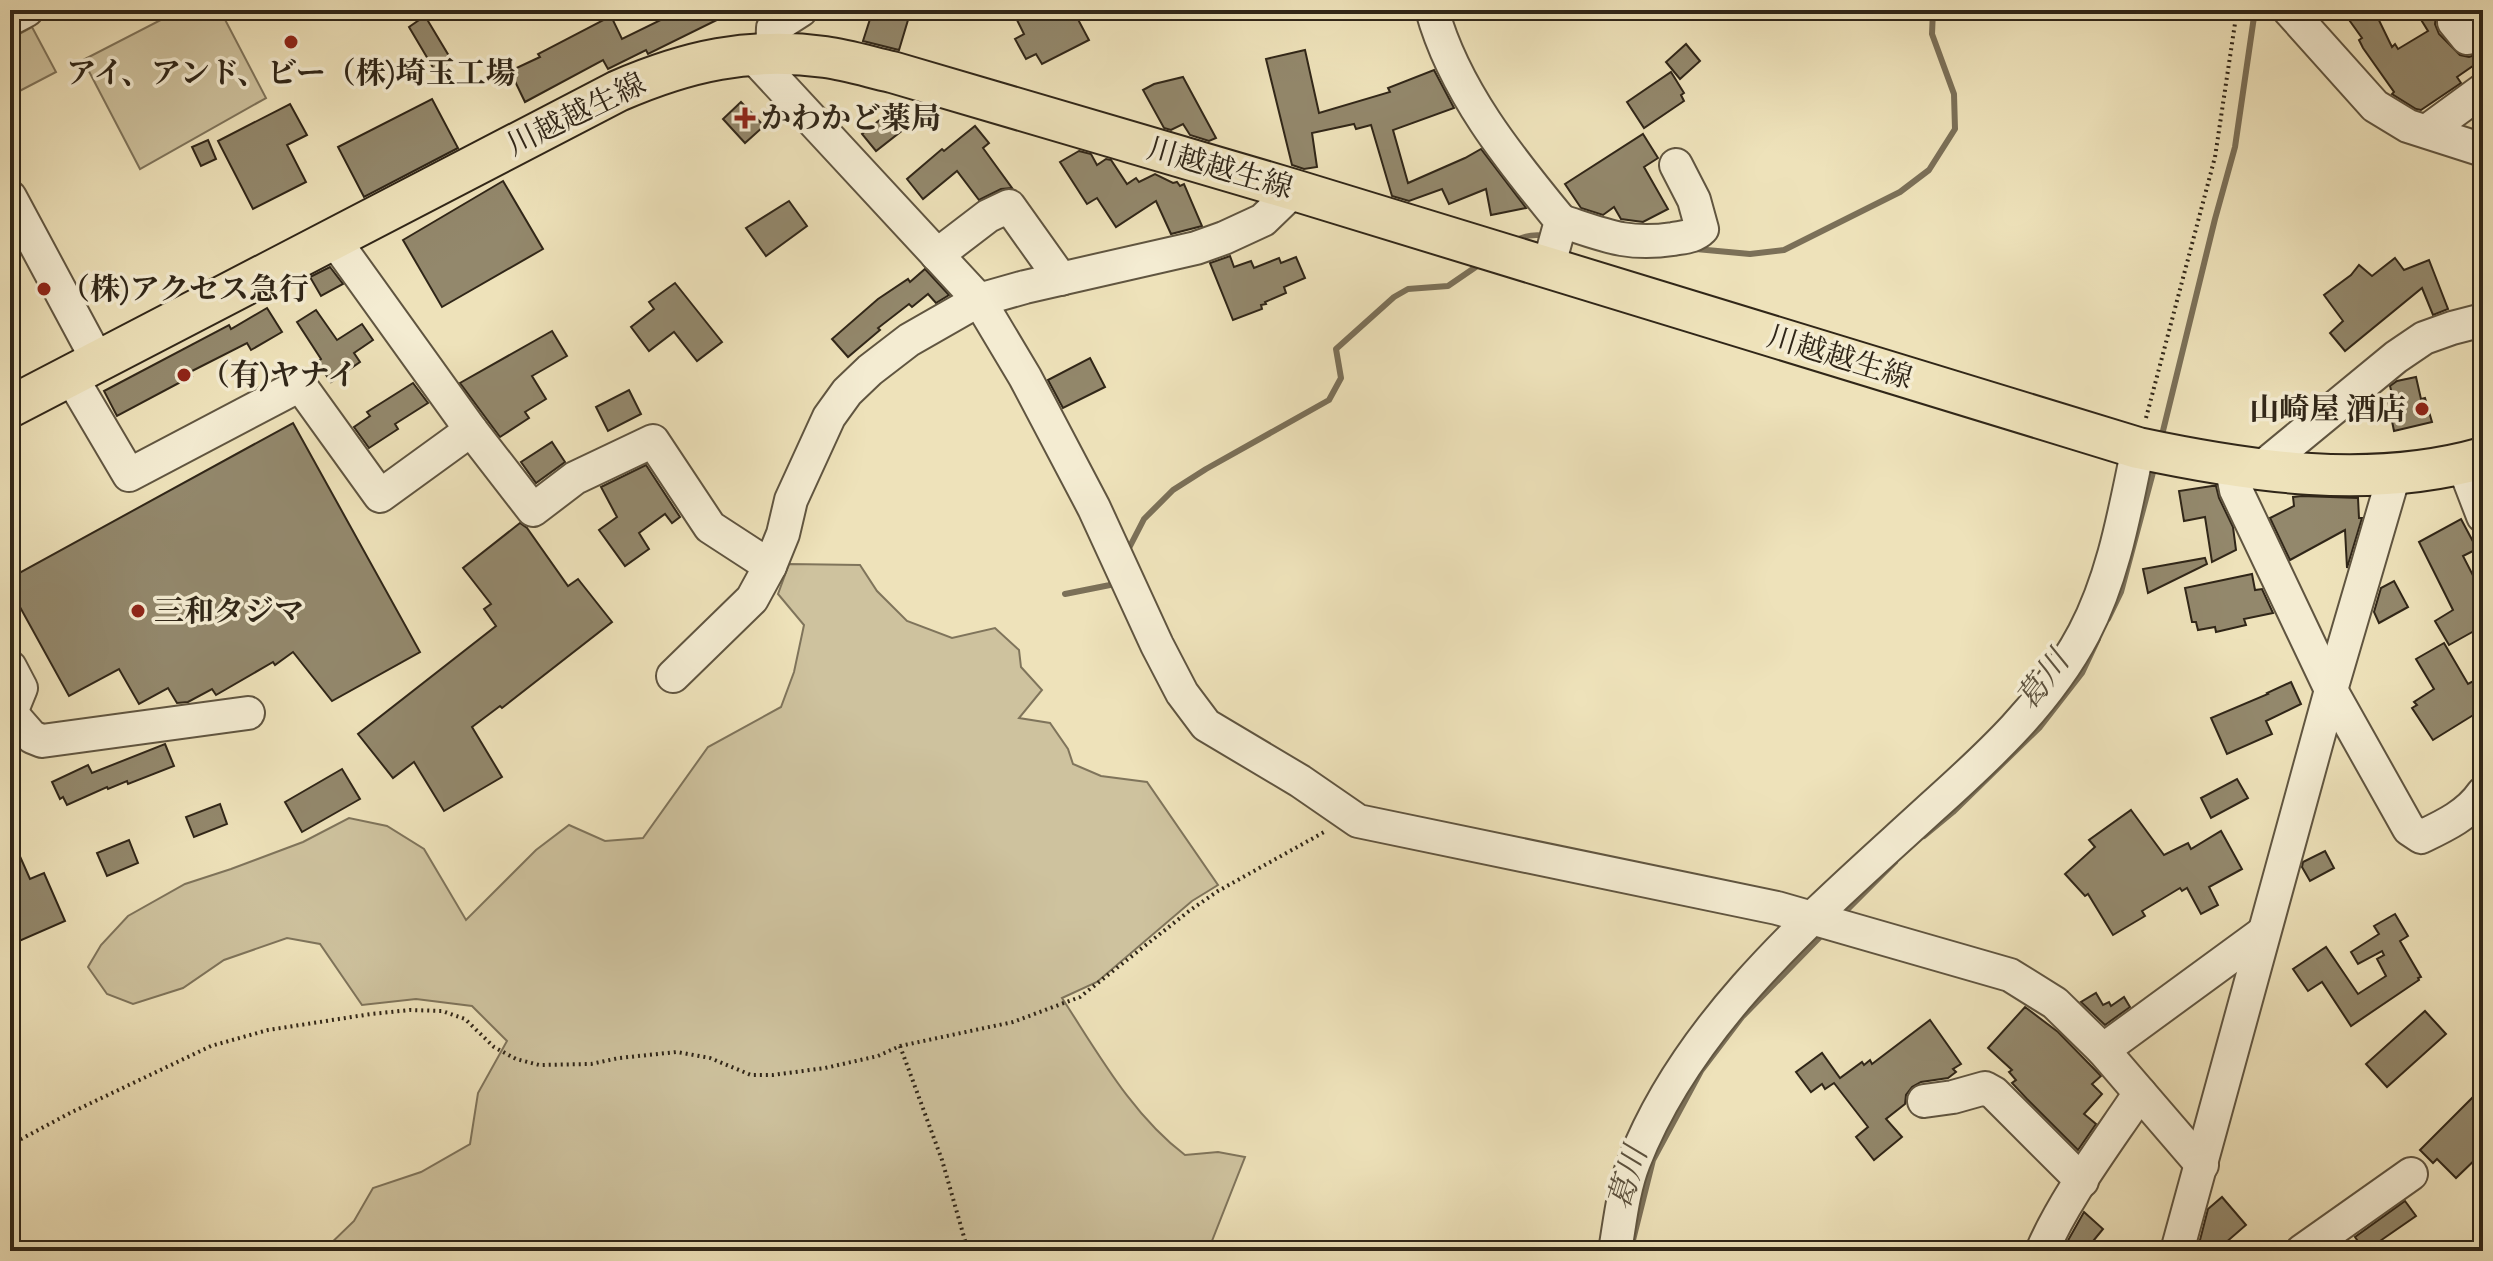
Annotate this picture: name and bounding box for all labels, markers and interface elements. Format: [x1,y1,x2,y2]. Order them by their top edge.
marker: アイ、アンド、ビー（株)埼玉工場 [282,33,300,51]
place label: アイ、アンド、ビー（株)埼玉工場 [66,54,516,97]
street label: 川越越生線 [500,64,654,168]
place label: かわかど薬局 [761,99,941,142]
marker: かわかど薬局 [736,109,754,127]
street label: 川越越生線 [1141,129,1297,212]
place label: （株)アクセス急行 [60,270,309,313]
marker: （株)アクセス急行 [35,280,53,298]
street label: 川越越生線 [1761,317,1917,402]
place label: （有)ヤナイ [200,356,358,399]
marker: （有)ヤナイ [175,366,193,384]
place label: 山崎屋 酒店 [2250,390,2406,433]
marker: 山崎屋 酒店 [2413,400,2431,418]
place label: 三和タジマ [154,592,304,635]
marker: 三和タジマ [129,602,147,620]
water label: 葛川 [2007,640,2084,721]
water label: 葛川 [1599,1139,1662,1216]

